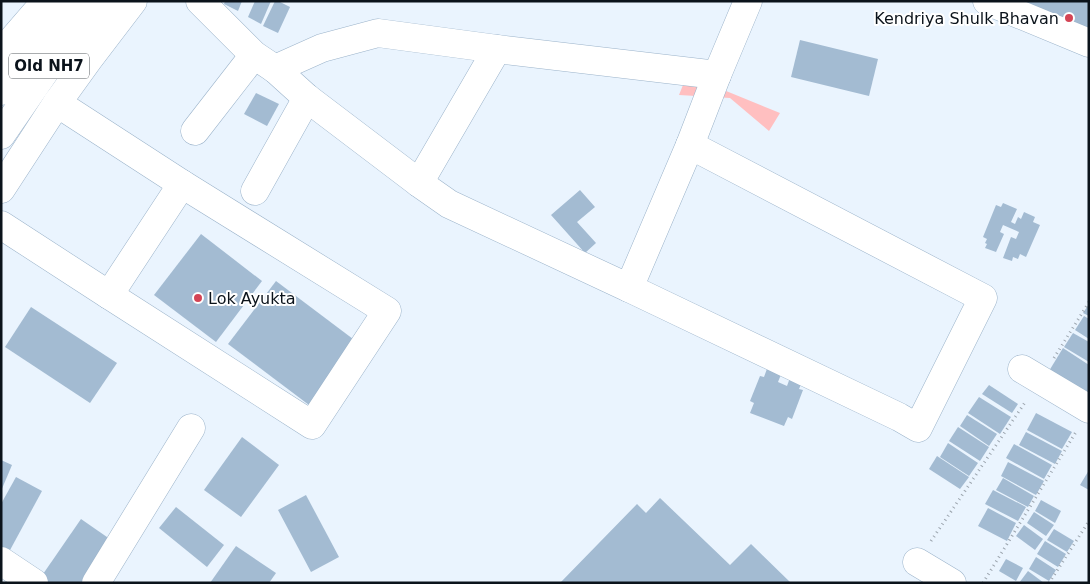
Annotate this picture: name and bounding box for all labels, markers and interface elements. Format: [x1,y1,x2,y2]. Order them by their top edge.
place label: Kendriya Shulk Bhavan [874,9,1059,28]
marker: Kendriya Shulk Bhavan [1063,12,1075,24]
road number: Old NH7 [9,54,89,78]
place label: Lok Ayukta [208,289,296,308]
marker: Lok Ayukta [192,292,204,304]

